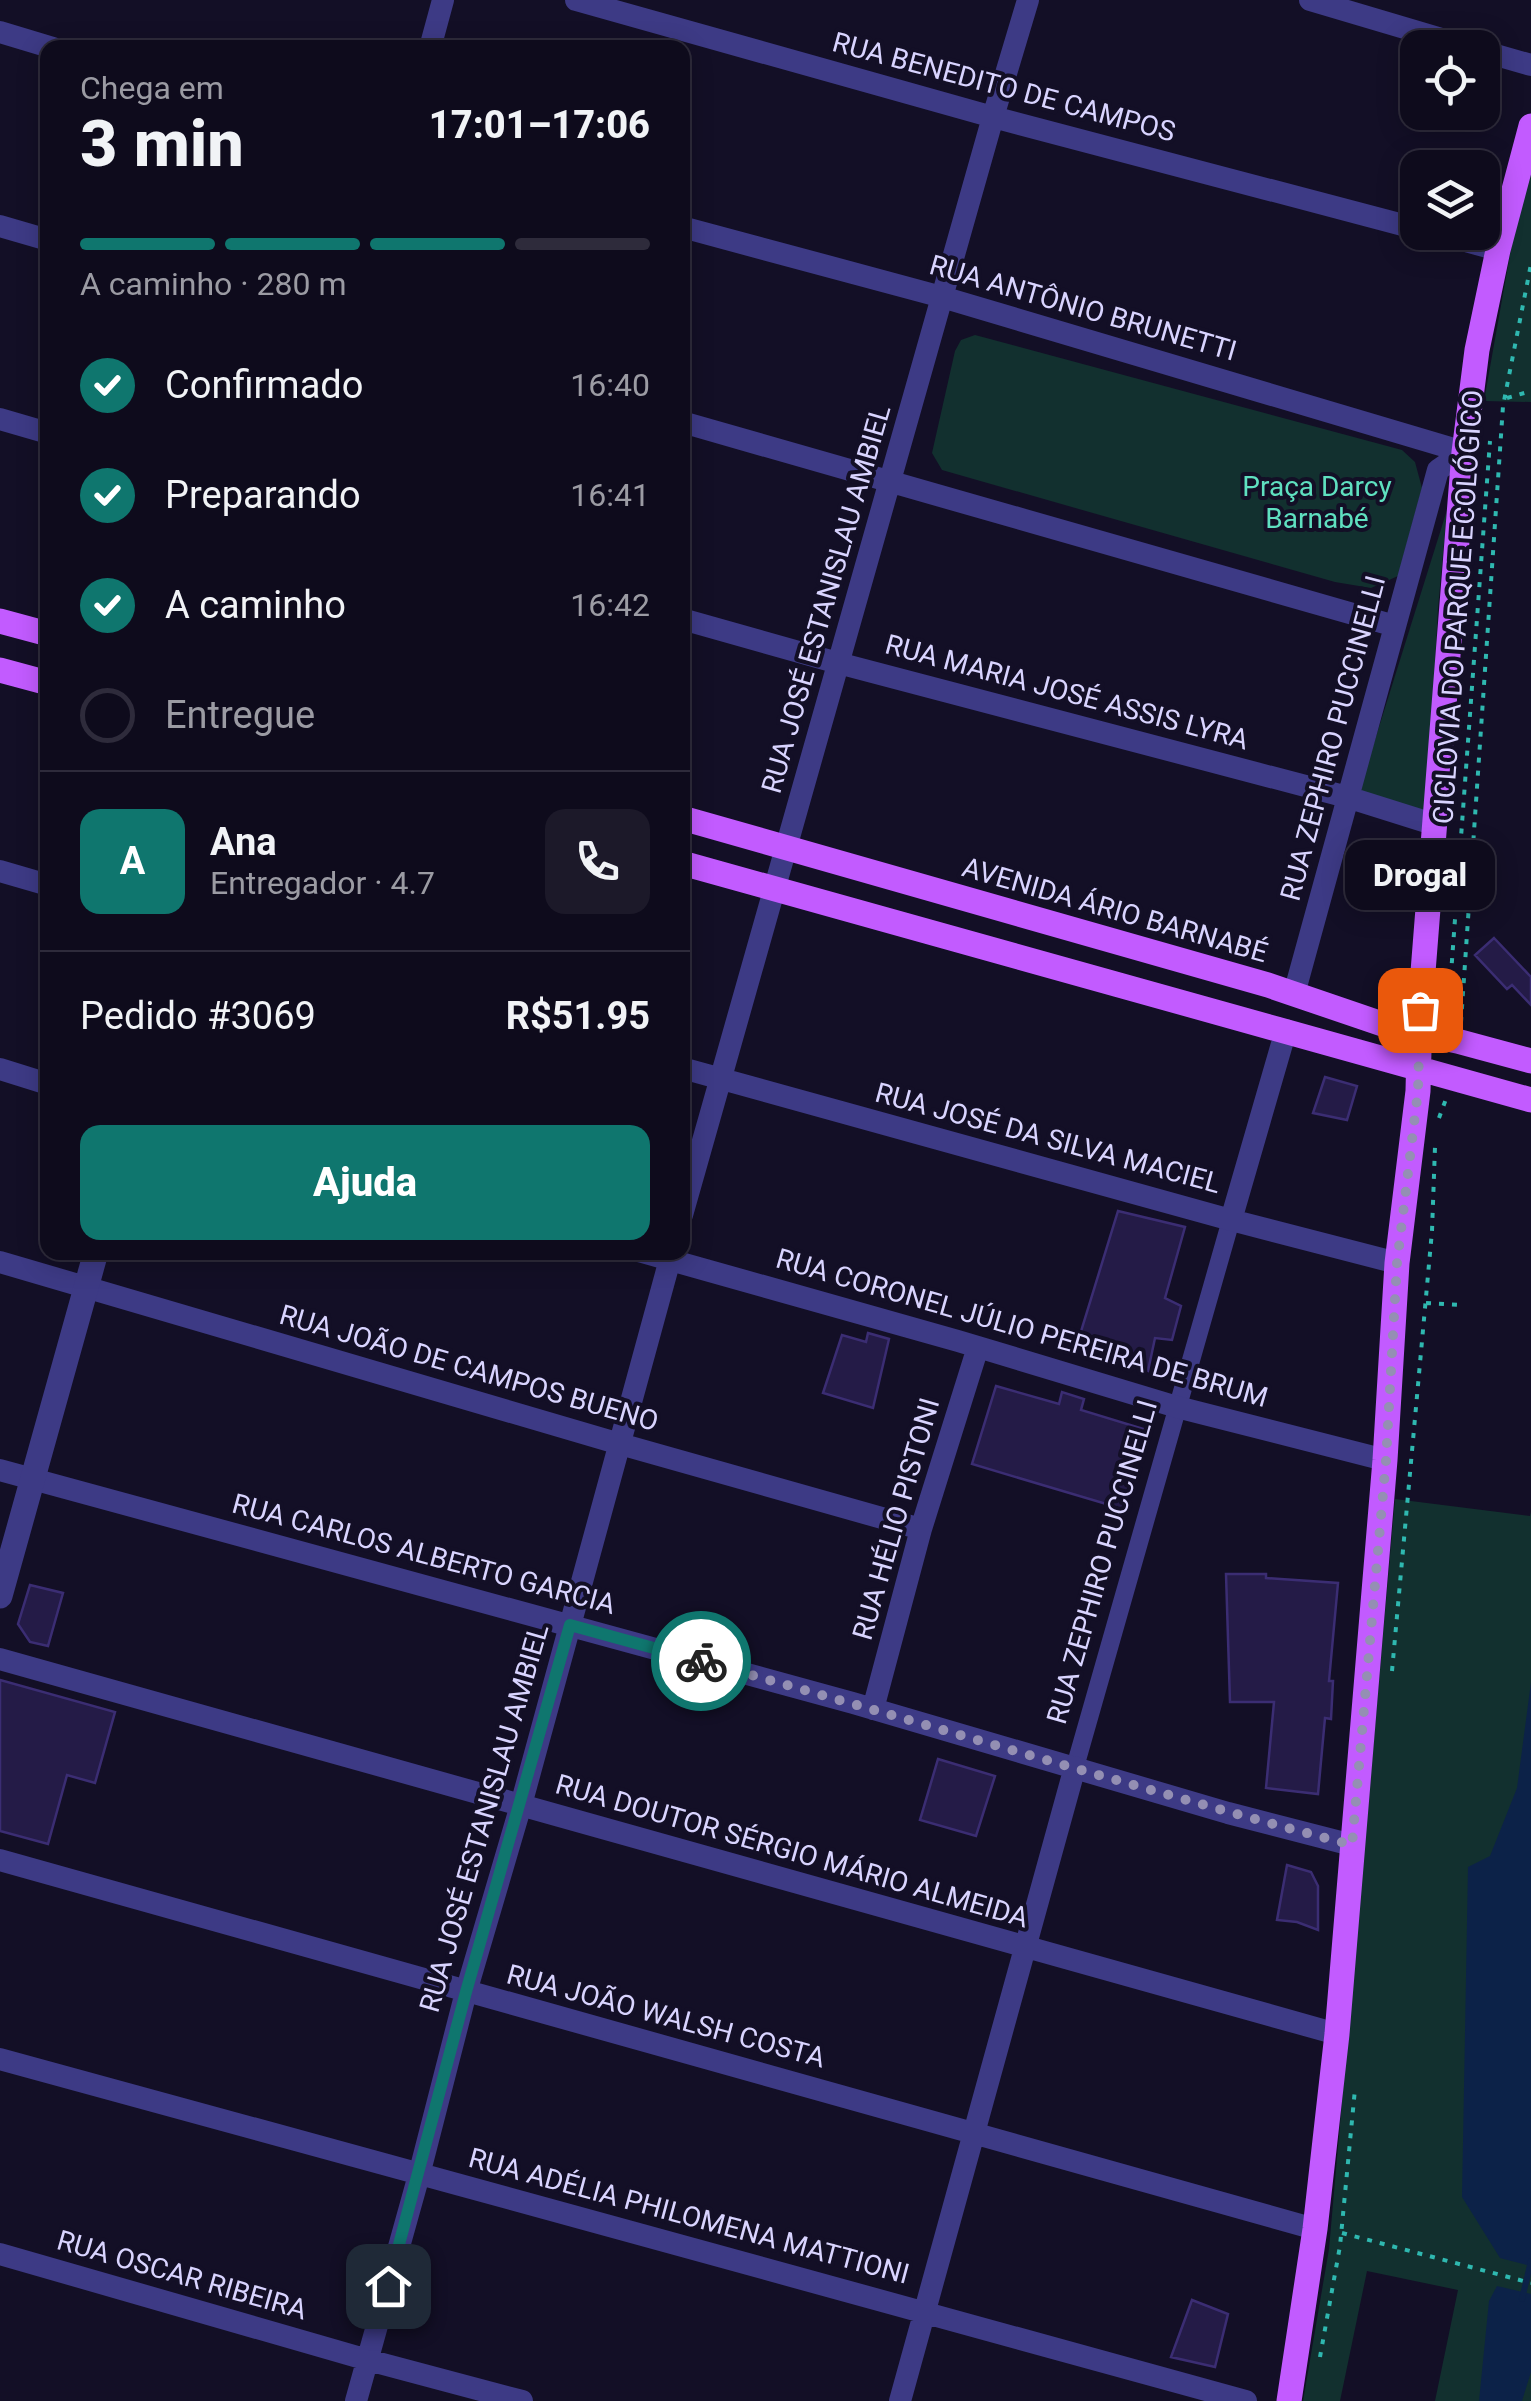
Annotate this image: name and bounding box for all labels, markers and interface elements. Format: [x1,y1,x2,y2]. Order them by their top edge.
street label: RUA BENEDITO DE CAMPOS [829,25,1179,149]
map controls [1400,30,1500,250]
button: locate [1400,30,1500,130]
text: Chega em [80,69,224,107]
text: 17:01–17:06 [429,103,650,147]
text: 3 min [80,106,244,182]
button: layers [1400,150,1500,250]
street label: RUA ANTÔNIO BRUNETTI [926,248,1240,368]
text: A caminho · 280 m [80,265,347,303]
icon: check [80,358,135,413]
text: Confirmado [165,363,363,407]
text: 16:40 [570,366,650,404]
street label: CICLOVIA DO PARQUE ECOLÓGICO [1426,389,1490,825]
street label: RUA JOSÉ ESTANISLAU AMBIEL [755,401,897,797]
icon: check [80,468,135,523]
park label: Praça Darcy Barnabé [1242,470,1392,535]
text: Preparando [165,473,361,517]
text: 16:41 [570,476,650,514]
street label: RUA ZEPHIRO PUCCINELLI [1274,572,1392,904]
icon: check [80,578,135,633]
text: A caminho [165,583,346,627]
text: 16:42 [570,586,650,624]
street label: RUA MARIA JOSÉ ASSIS LYRA [882,628,1252,756]
text: Entregue [165,693,315,737]
button: phone [545,809,650,914]
text: Ana [210,820,277,864]
text: A [120,839,145,883]
callout: Drogal [1345,840,1495,910]
street label: AVENIDA ÁRIO BARNABÉ [959,851,1271,969]
text: Drogal [1373,856,1467,894]
text: Entregador · 4.7 [210,864,435,902]
pin [1378,968,1463,1053]
icon: bag [1393,983,1448,1038]
text: Pedido #3069 [80,994,316,1038]
text: R$51.95 [506,994,650,1038]
street label: RUA JOSÉ DA SILVA MACIEL [872,1076,1224,1200]
button: Ajuda [80,1125,650,1240]
street label: RUA CORONEL JÚLIO PEREIRA DE BRUM [772,1242,1272,1414]
street label: RUA JOÃO DE CAMPOS BUENO [276,1298,662,1438]
street label: RUA HÉLIO PISTONI [846,1394,946,1644]
street label: RUA ZEPHIRO PUCCINELLI [1040,1396,1164,1728]
street label: RUA CARLOS ALBERTO GARCIA [229,1487,619,1621]
courier [651,1611,751,1711]
street label: RUA JOSÉ ESTANISLAU AMBIEL [413,1620,555,2016]
icon: bike [674,1634,729,1689]
street label: RUA DOUTOR SÉRGIO MÁRIO ALMEIDA [552,1768,1032,1934]
street label: RUA JOÃO WALSH COSTA [503,1958,829,2074]
street label: RUA ADÉLIA PHILOMENA MATTIONI [465,2141,913,2291]
street label: RUA OSCAR RIBEIRA [53,2224,311,2326]
pin [346,2244,431,2329]
icon: home [361,2259,416,2314]

